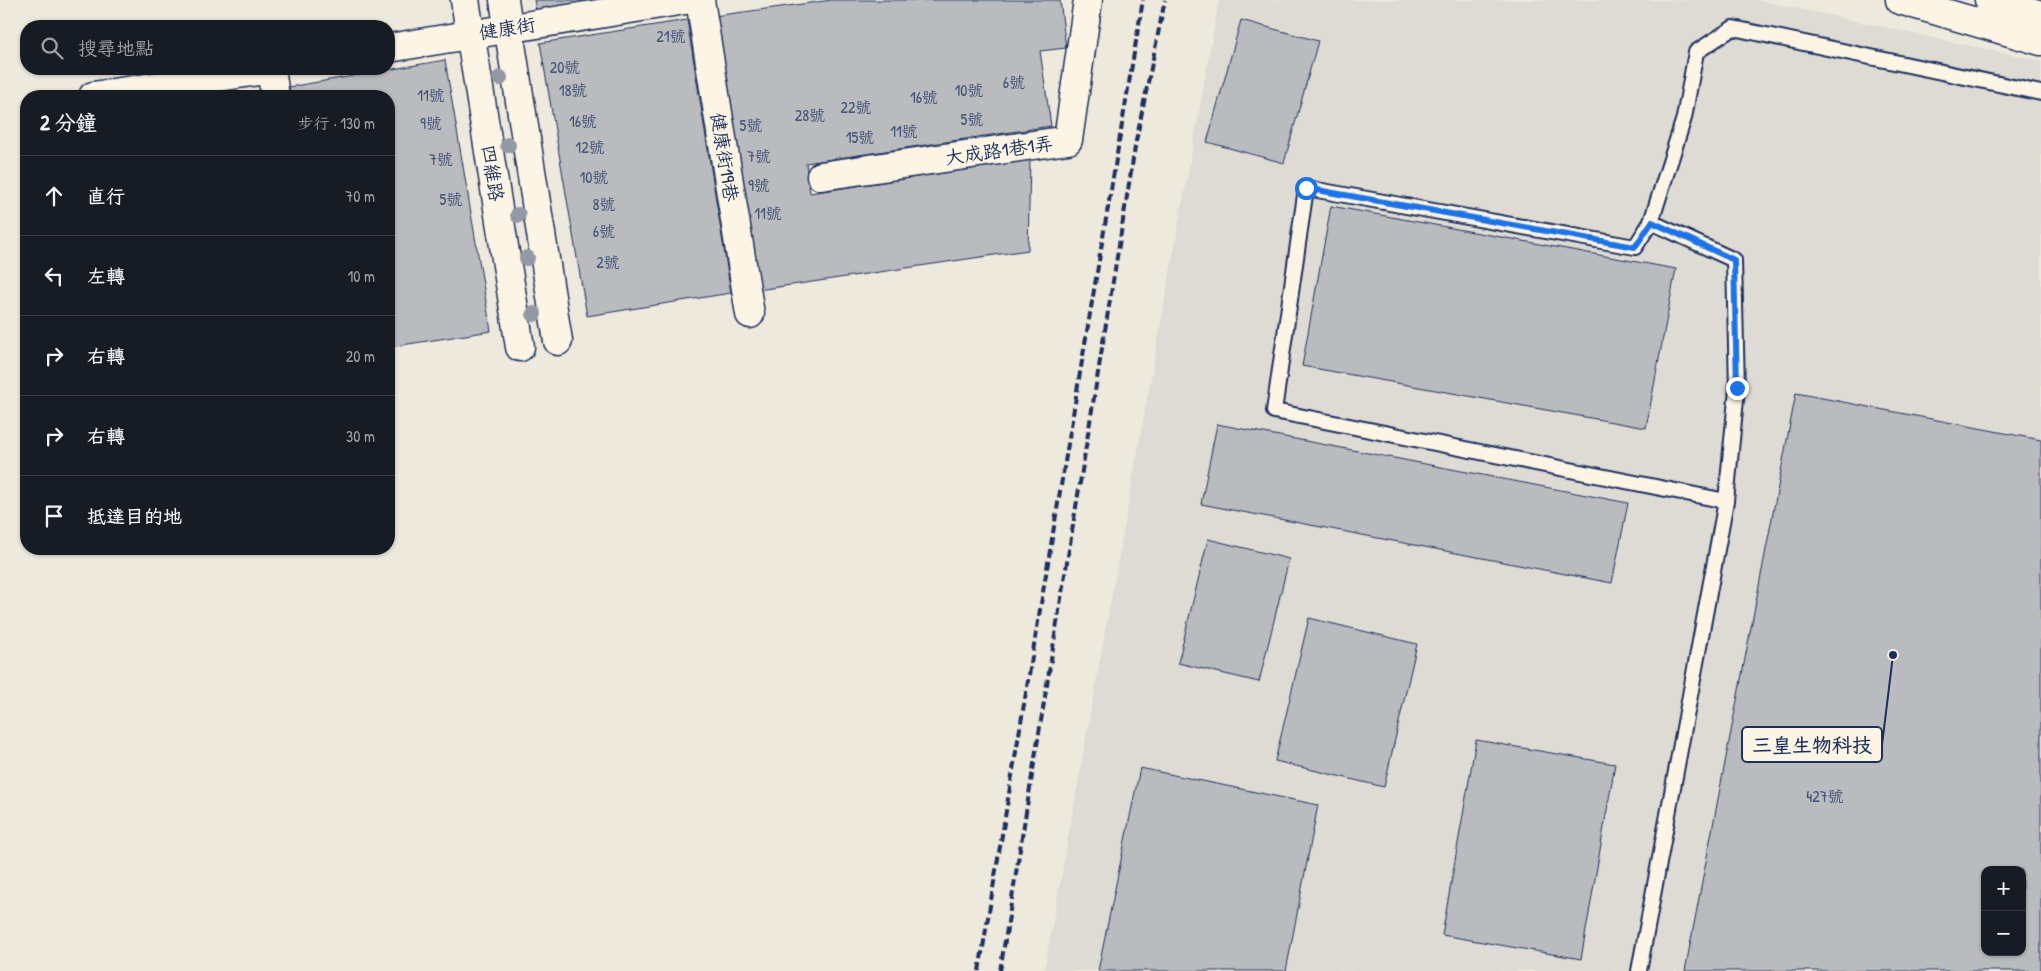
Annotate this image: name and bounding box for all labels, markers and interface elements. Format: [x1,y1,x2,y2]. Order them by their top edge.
street label: 健康街 [477,11,537,45]
search box [20,20,395,75]
house number: 21號 [656,25,686,47]
icon: search [38,34,66,62]
text: 搜尋地點 [78,35,154,61]
house number: 20號 [550,56,580,78]
house number: 6號 [1003,71,1025,93]
house number: 18號 [559,79,587,101]
house number: 10號 [955,79,983,101]
house number: 11號 [417,84,445,106]
house number: 16號 [910,86,938,108]
house number: 22號 [841,96,871,118]
house number: 28號 [795,104,825,126]
text: 2 分鐘 [40,108,97,137]
house number: 5號 [961,108,983,130]
house number: 16號 [569,110,597,132]
street label: 健康街19巷 [705,111,745,203]
text: 步行 · 130 m [298,112,375,134]
house number: 9號 [420,112,442,134]
house number: 5號 [740,114,762,136]
house number: 11號 [890,120,918,142]
house number: 15號 [846,126,874,148]
street label: 大成路1巷1弄 [943,130,1055,170]
house number: 12號 [575,136,605,158]
street label: 四維路 [476,143,510,203]
house number: 7號 [747,145,771,167]
house number: 7號 [429,148,453,170]
house number: 10號 [580,166,608,188]
house number: 9號 [748,174,770,196]
route start [1295,177,1318,200]
icon: ahead [40,182,68,210]
text: 直行 [87,183,125,209]
text: 70 m [345,185,375,207]
house number: 5號 [440,188,462,210]
house number: 8號 [593,193,615,215]
house number: 11號 [754,202,782,224]
house number: 6號 [593,220,615,242]
house number: 2號 [596,251,620,273]
icon: left [40,262,68,290]
text: 左轉 [87,263,125,289]
text: 10 m [347,265,375,287]
icon: right [40,342,68,370]
text: 右轉 [87,343,125,369]
text: 20 m [346,345,375,367]
route end [1726,377,1749,400]
icon: right [40,422,68,450]
text: 右轉 [87,423,125,449]
text: 30 m [346,425,375,447]
icon: arrive [40,502,68,530]
text: 抵達目的地 [87,503,182,529]
callout: 三皇生物科技 [1742,727,1882,762]
text: 三皇生物科技 [1752,731,1872,758]
house number: 427號 [1806,785,1844,807]
map controls [1981,866,2026,956]
button: + [1981,866,2026,911]
button: − [1981,911,2026,956]

